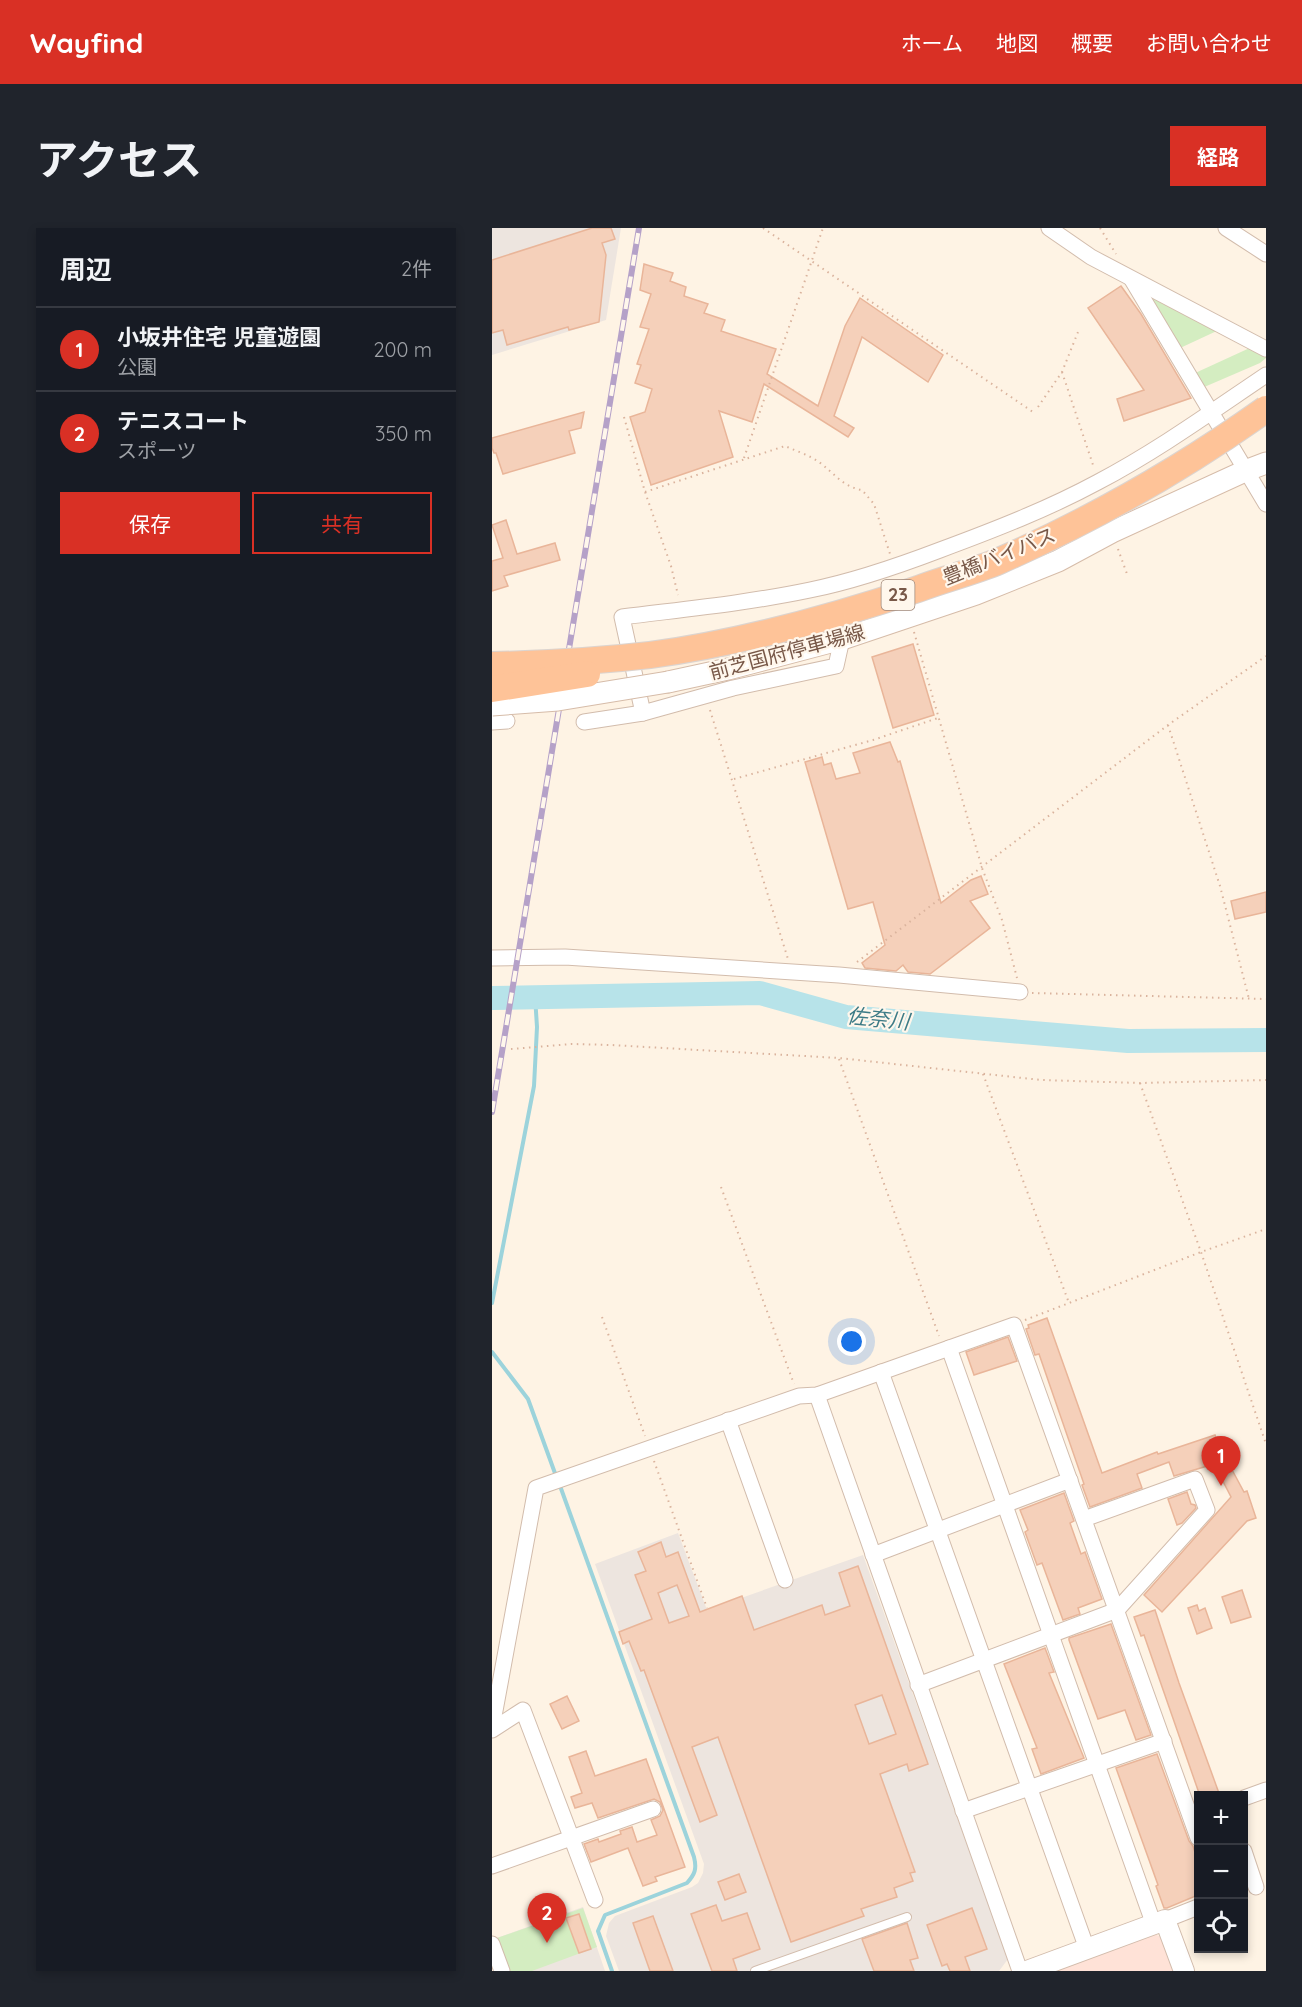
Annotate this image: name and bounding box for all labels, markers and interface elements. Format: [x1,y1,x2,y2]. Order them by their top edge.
text: Wayfind [30,25,143,60]
text: ホーム [901,30,963,56]
text: 地図 [996,30,1038,56]
text: 概要 [1071,30,1113,56]
text: お問い合わせ [1146,30,1272,56]
button: 経路 [1170,126,1266,186]
text: アクセス [36,133,202,186]
text: 周辺 [60,253,112,286]
text: 2件 [401,256,432,281]
text: 小坂井住宅 児童遊園 [117,323,321,351]
text: 1 [76,337,83,362]
text: 200 m [373,337,432,362]
text: 公園 [117,354,157,379]
text: テニスコート [117,407,249,435]
text: 2 [74,421,85,446]
text: 350 m [375,421,432,446]
text: スポーツ [117,438,197,463]
button: 保存 [60,492,240,554]
button: 共有 [252,492,432,554]
street label: 豊橋バイパス [939,522,1059,590]
road number: 23 [882,580,914,610]
street label: 前芝国府停車場線 [706,619,867,684]
water label: 佐奈川 [845,1002,913,1034]
your location [837,1327,866,1356]
pin: 1 [1202,1436,1240,1486]
map controls [1194,1791,1248,1953]
button: + [1194,1791,1248,1845]
button: − [1194,1845,1248,1899]
pin: 2 [528,1894,566,1943]
button: locate [1194,1899,1248,1953]

